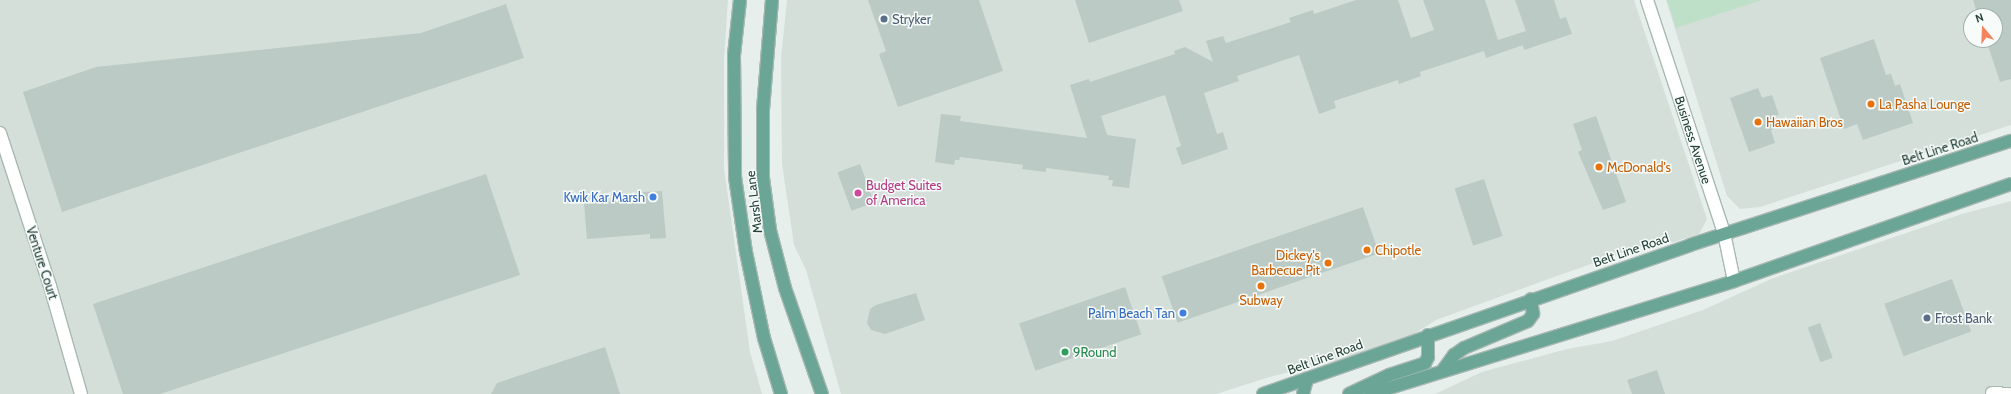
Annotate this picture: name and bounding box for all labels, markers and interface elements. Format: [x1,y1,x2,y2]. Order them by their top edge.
north arrow [1963,8,2003,48]
text: N [1973,10,1985,25]
place label: Stryker [892,11,931,27]
marker: Stryker [879,14,889,24]
street label: Business Avenue [1671,94,1715,186]
place label: La Pasha Lounge [1879,96,1971,112]
marker: La Pasha Lounge [1866,99,1876,109]
place label: Hawaiian Bros [1766,114,1843,130]
marker: Hawaiian Bros [1753,117,1763,127]
street label: Belt Line Road [1900,129,1980,169]
place label: McDonald's [1607,159,1671,175]
marker: McDonald's [1594,162,1604,172]
street label: Marsh Lane [742,170,766,234]
place label: Budget Suites of America [866,178,942,209]
marker: Budget Suites of America [853,188,863,198]
place label: Kwik Kar Marsh [563,189,645,205]
marker: Kwik Kar Marsh [648,192,658,202]
street label: Venture Court [23,224,61,302]
street label: Belt Line Road [1591,230,1671,270]
place label: Chipotle [1375,242,1421,258]
marker: Chipotle [1362,245,1372,255]
place label: Dickey's Barbecue Pit [1251,248,1320,279]
marker: Dickey's Barbecue Pit [1323,258,1333,268]
marker: Subway [1256,281,1266,291]
place label: Subway [1239,292,1283,308]
place label: Palm Beach Tan [1088,305,1175,321]
marker: Palm Beach Tan [1178,308,1188,318]
place label: Frost Bank [1935,310,1992,326]
marker: Frost Bank [1922,313,1932,323]
street label: Belt Line Road [1285,336,1365,378]
place label: 9Round [1073,344,1116,360]
marker: 9Round [1060,347,1070,357]

